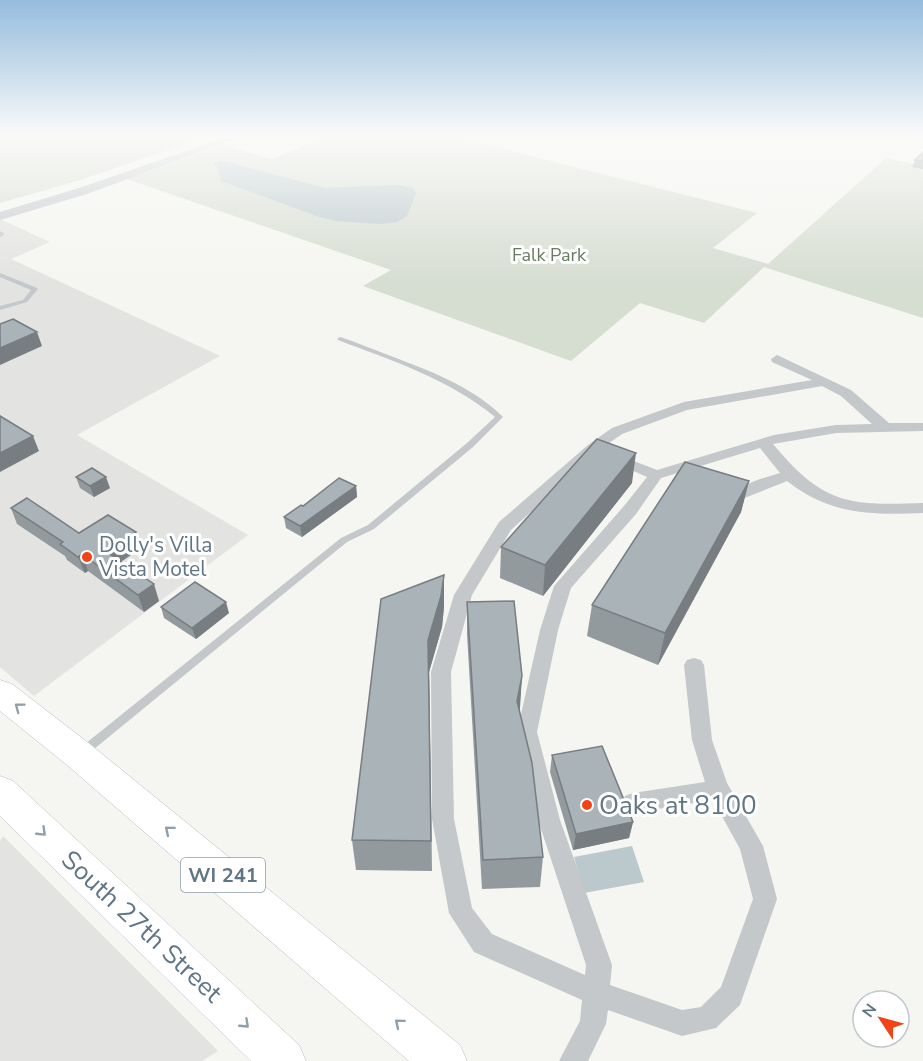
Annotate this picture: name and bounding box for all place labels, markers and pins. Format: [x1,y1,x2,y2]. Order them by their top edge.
place label: Dolly's Villa Vista Motel [98,531,212,583]
marker: Dolly's Villa Vista Motel [80,550,94,564]
place label: Oaks at 8100 [599,788,757,823]
marker: Oaks at 8100 [580,798,594,812]

